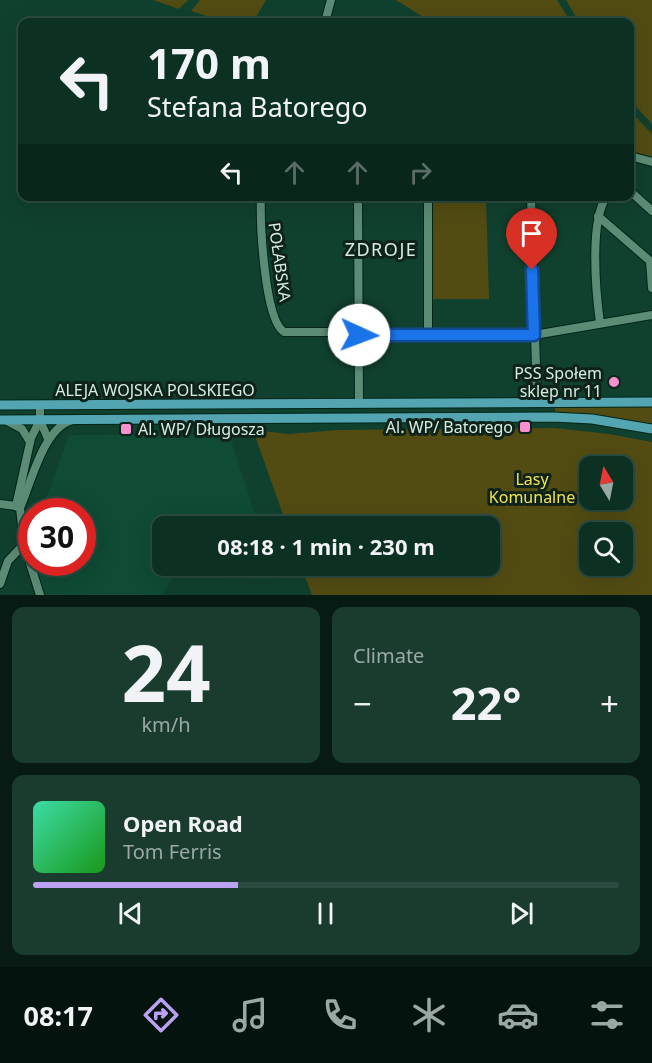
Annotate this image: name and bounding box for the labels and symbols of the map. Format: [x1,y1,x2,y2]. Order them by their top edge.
pin [506,208,557,270]
street label: POŁABSKA [264,221,297,304]
district label: ZDROJE [345,237,417,261]
position arrow [327,303,391,367]
place label: PSS Społem sklep nr 11 [514,362,602,402]
marker: PSS Społem sklep nr 11 [607,375,621,389]
street label: ALEJA WOJSKA POLSKIEGO [55,379,255,401]
place label: Al. WP/ Batorego [386,416,513,438]
place label: Al. WP/ Długosza [138,418,265,440]
marker: Al. WP/ Batorego [518,420,532,434]
marker: Al. WP/ Długosza [119,422,133,436]
north arrow [579,456,633,510]
park label: Lasy Komunalne [489,468,575,508]
speed limit sign: 30 [18,498,96,576]

